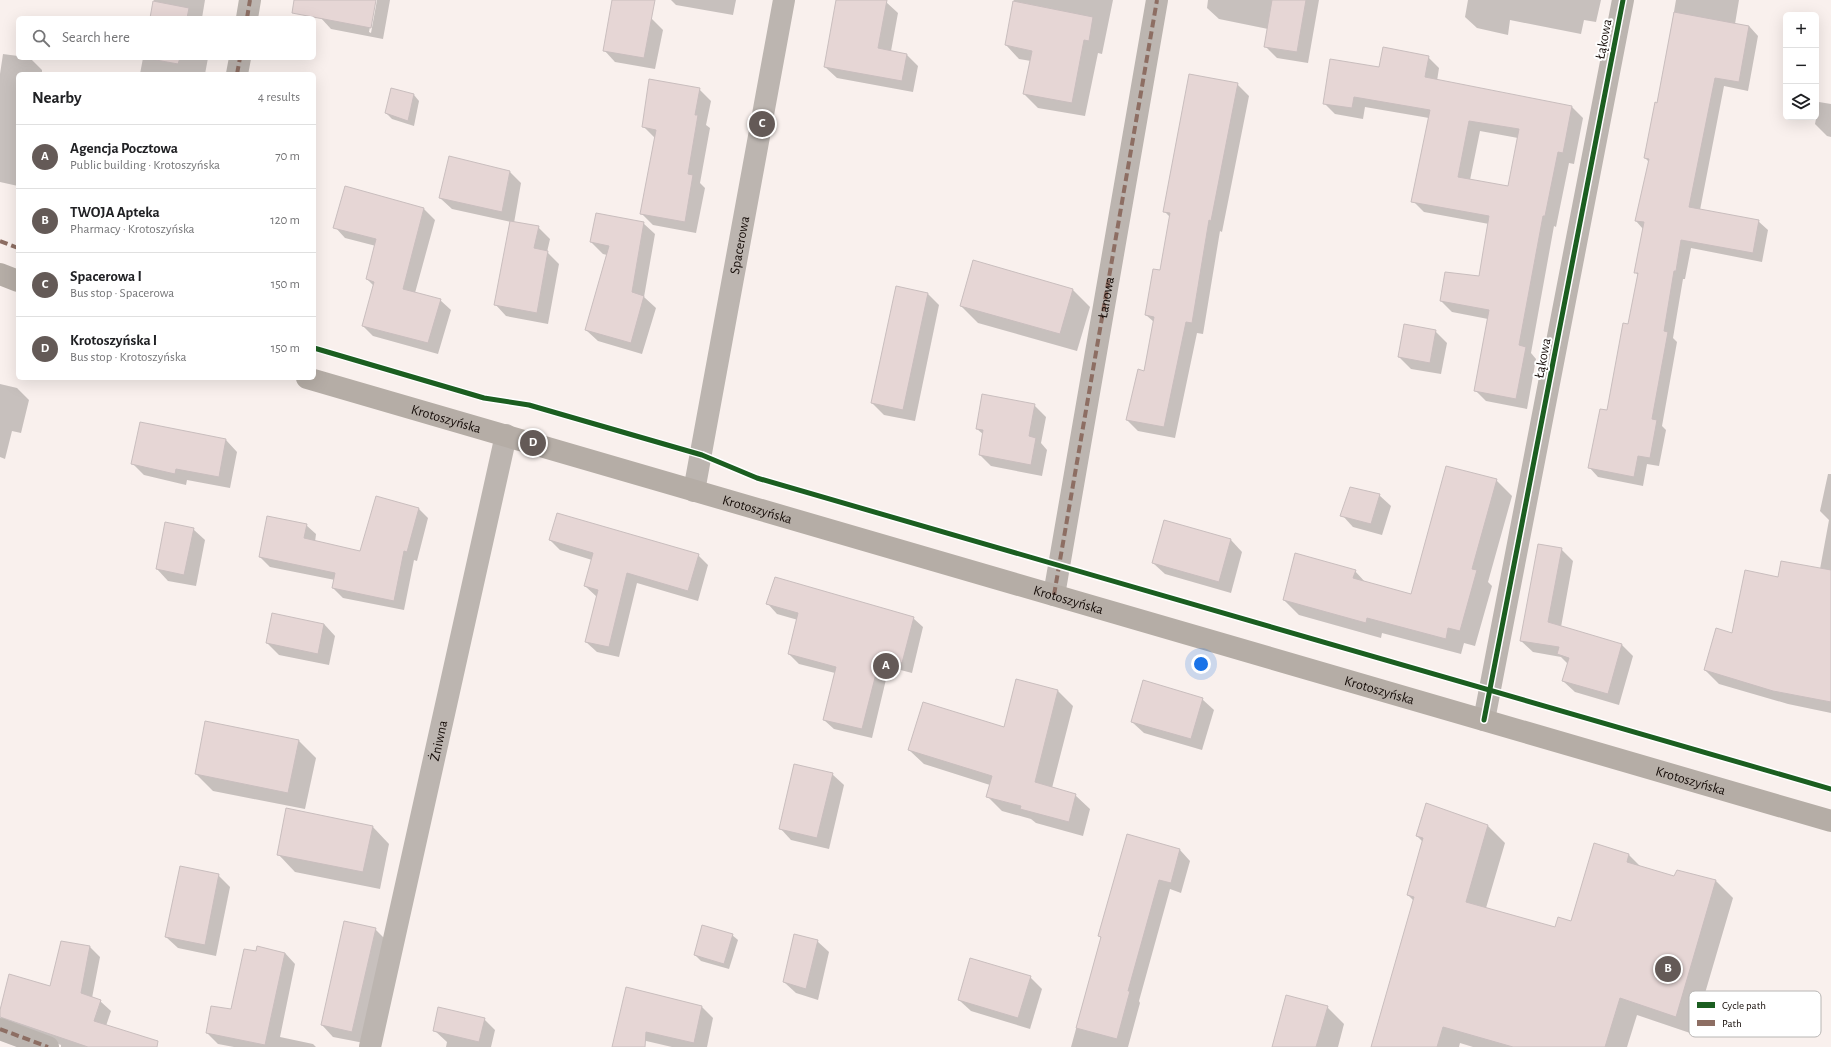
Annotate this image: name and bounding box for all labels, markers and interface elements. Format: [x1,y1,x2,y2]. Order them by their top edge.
map controls [1783,12,1819,120]
button: + [1783,12,1819,48]
search box [16,16,316,60]
street label: Łąkowa [1593,17,1615,61]
icon: search [30,27,52,49]
text: Search here [62,30,130,45]
button: − [1783,48,1819,84]
button: layers [1783,84,1819,120]
text: Nearby [32,89,82,106]
text: 4 results [258,91,300,104]
pin: C [749,109,775,139]
text: Agencja Pocztowa [70,141,178,156]
text: A [41,150,49,163]
text: 70 m [275,150,300,163]
text: Public building · Krotoszyńska [70,159,220,172]
text: TWOJA Apteka [70,205,160,220]
text: B [41,214,49,227]
text: 120 m [270,214,300,227]
street label: Spacerowa [728,214,752,276]
text: Pharmacy · Krotoszyńska [70,223,195,236]
text: Spacerowa I [70,269,142,284]
street label: Łanowa [1096,275,1117,319]
text: C [42,278,48,291]
text: 150 m [271,278,300,291]
text: Bus stop · Spacerowa [70,287,174,300]
text: Krotoszyńska I [70,333,157,348]
street label: Łąkowa [1532,336,1554,380]
text: D [41,342,49,355]
text: 150 m [271,342,300,355]
text: Bus stop · Krotoszyńska [70,351,186,364]
street label: Krotoszyńska [409,403,483,436]
pin: D [520,428,546,458]
street label: Krotoszyńska [721,493,794,527]
street label: Krotoszyńska [1032,584,1105,617]
pin: A [873,651,899,681]
your location [1191,654,1211,674]
street label: Krotoszyńska [1343,674,1416,708]
street label: Żniwna [425,719,451,762]
street label: Krotoszyńska [1654,764,1727,798]
pin: B [1655,954,1681,984]
legend [1689,991,1821,1037]
text: Cycle path [1722,1000,1766,1011]
text: Path [1722,1018,1742,1029]

